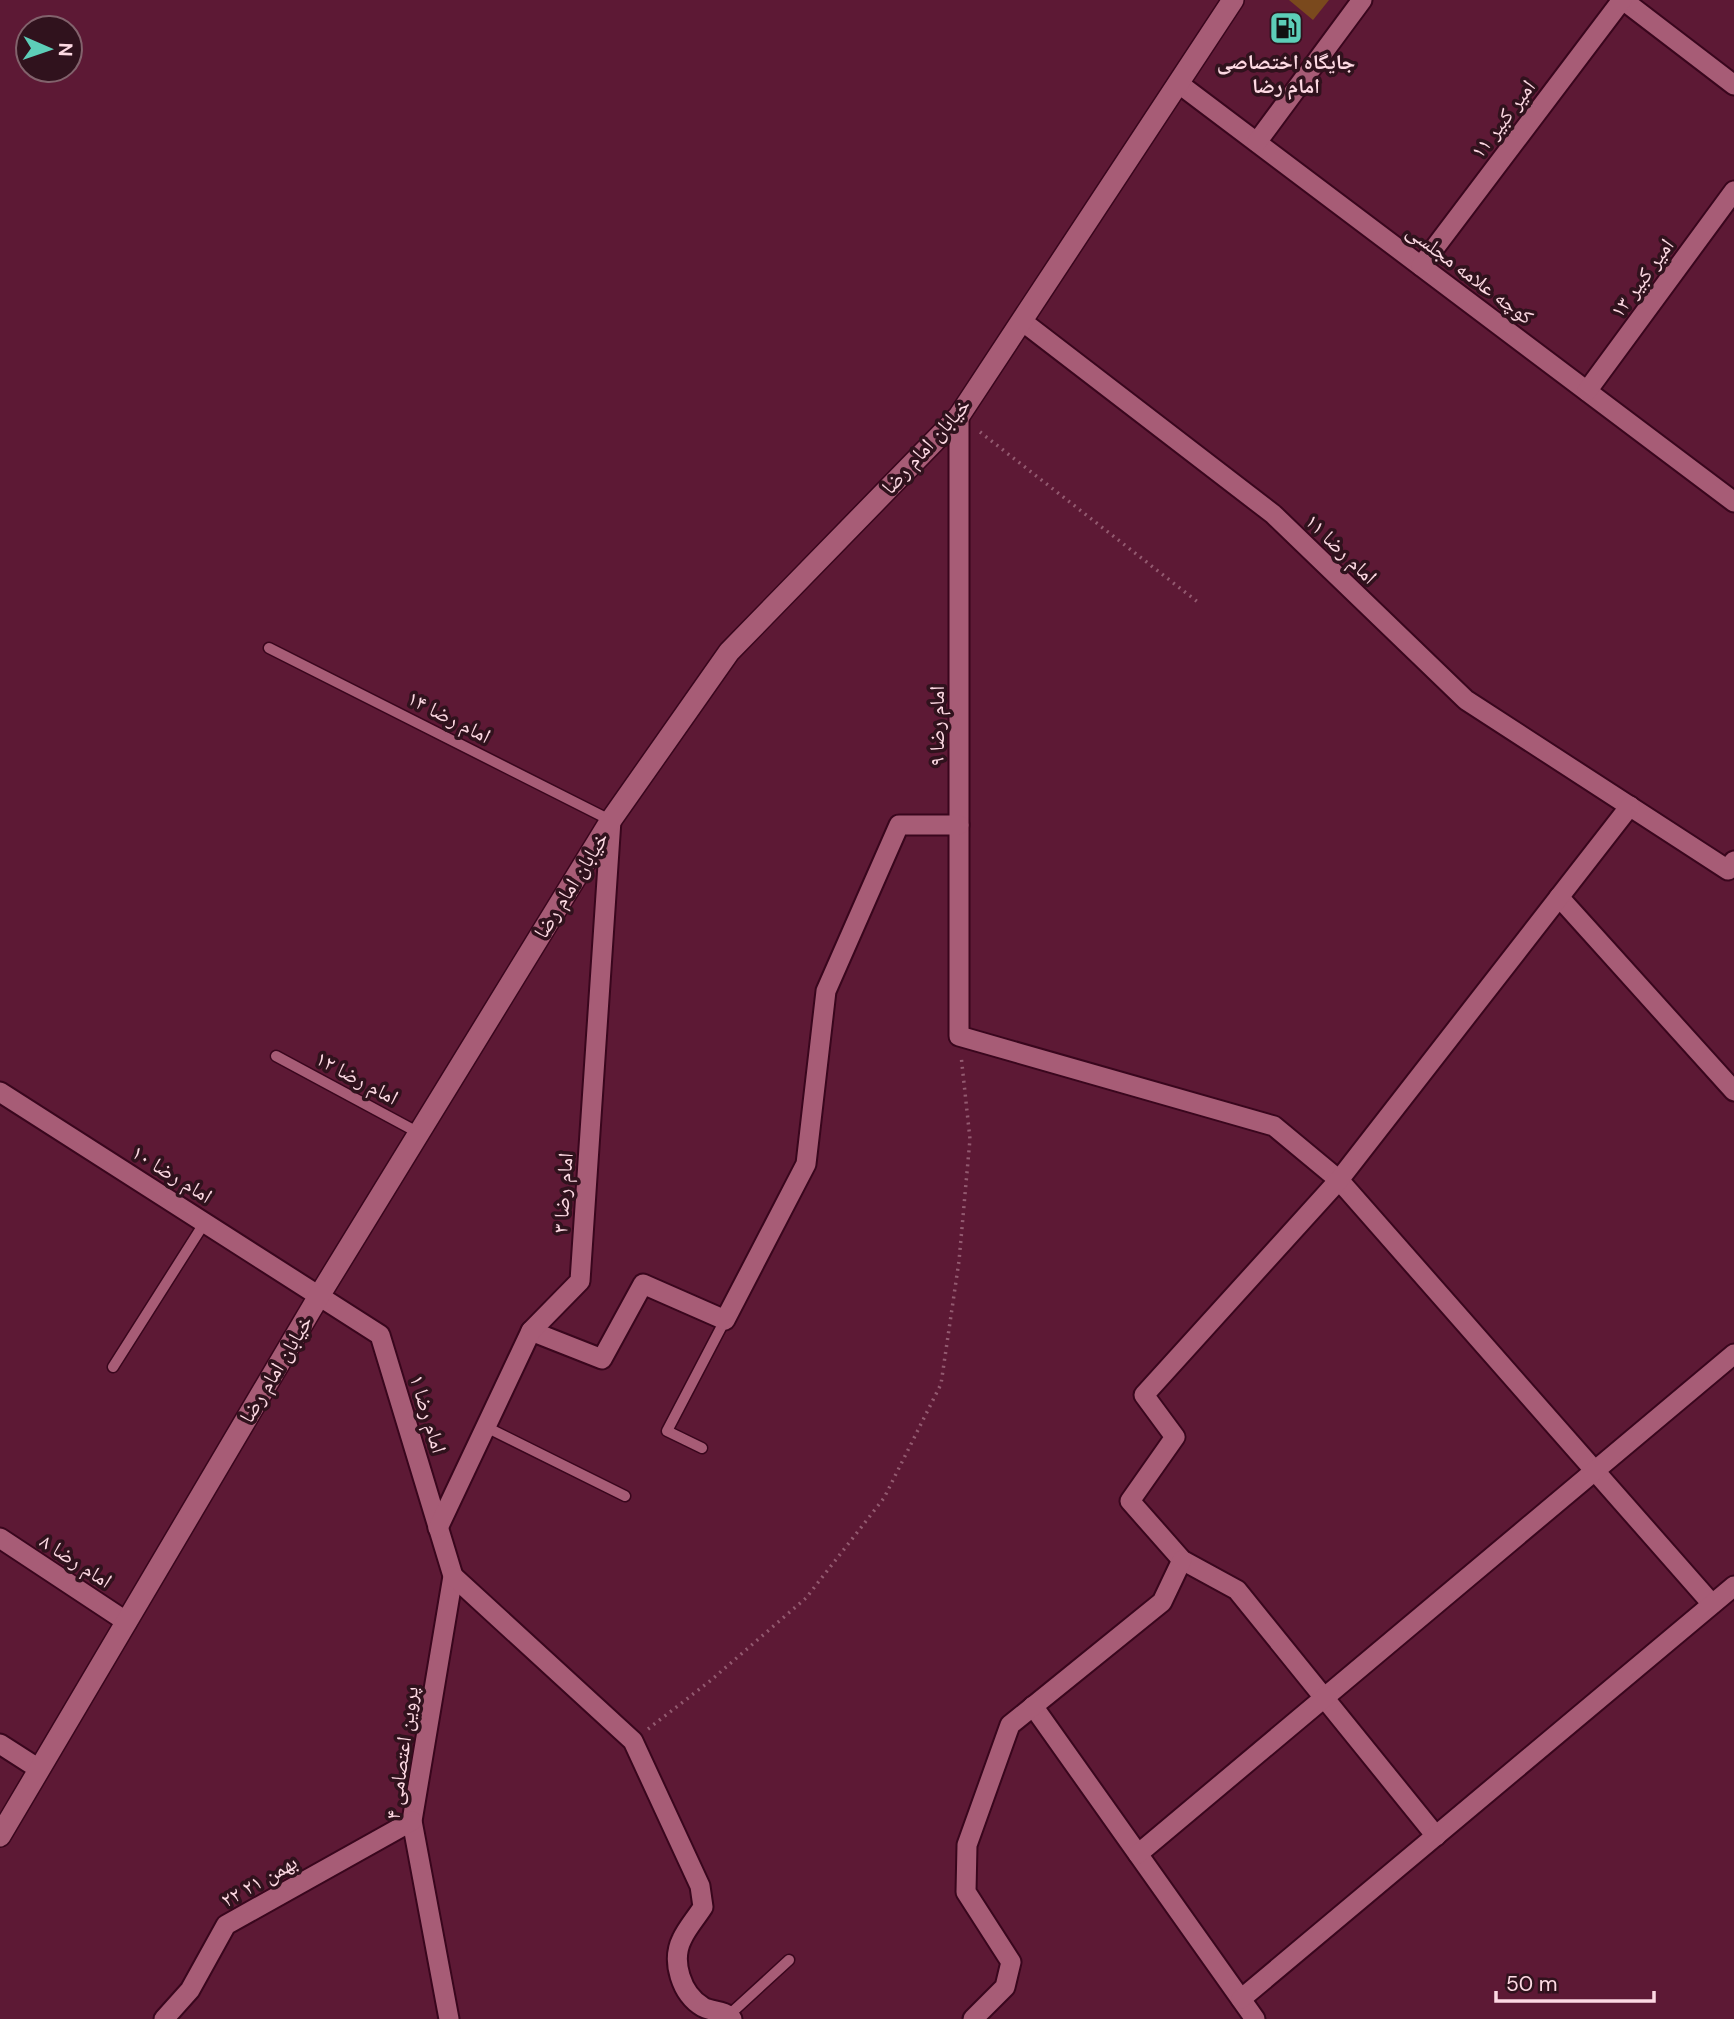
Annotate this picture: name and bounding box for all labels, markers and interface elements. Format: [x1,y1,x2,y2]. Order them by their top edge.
fuel station icon: جایگاه اختصاصی امام رضا [1267,9,1305,47]
north arrow [14,14,84,84]
text: N [53,42,78,57]
place label: جایگاه اختصاصی امام رضا [1217,48,1355,100]
street label: امیر کبیر ۱۱ [1464,74,1542,164]
street label: کوچه علامه مجلسی [1401,217,1539,331]
street label: امیر کبیر ۱۳ [1604,233,1680,323]
street label: خیابان امام رضا [875,392,977,500]
street label: امام رضا ۱۱ [1299,508,1383,590]
street label: امام رضا ۱۴ [402,684,496,750]
street label: امام رضا ۹ [923,686,951,766]
street label: خیابان امام رضا [527,826,615,944]
street label: امام رضا ۱۲ [311,1044,403,1112]
street label: امام رضا ۱۰ [126,1138,218,1210]
street label: امام رضا ۳ [546,1152,580,1234]
street label: خیابان امام رضا [233,1310,319,1428]
street label: امام رضا ۱ [403,1371,453,1457]
street label: امام رضا ۸ [35,1527,117,1595]
street label: پروین اعتصامی ۴ [379,1684,425,1822]
street label: ۲۲ بهمن ۲۱ [216,1848,302,1914]
scale bar [1496,1960,1654,2004]
text: 50 m [1506,1970,1557,1998]

